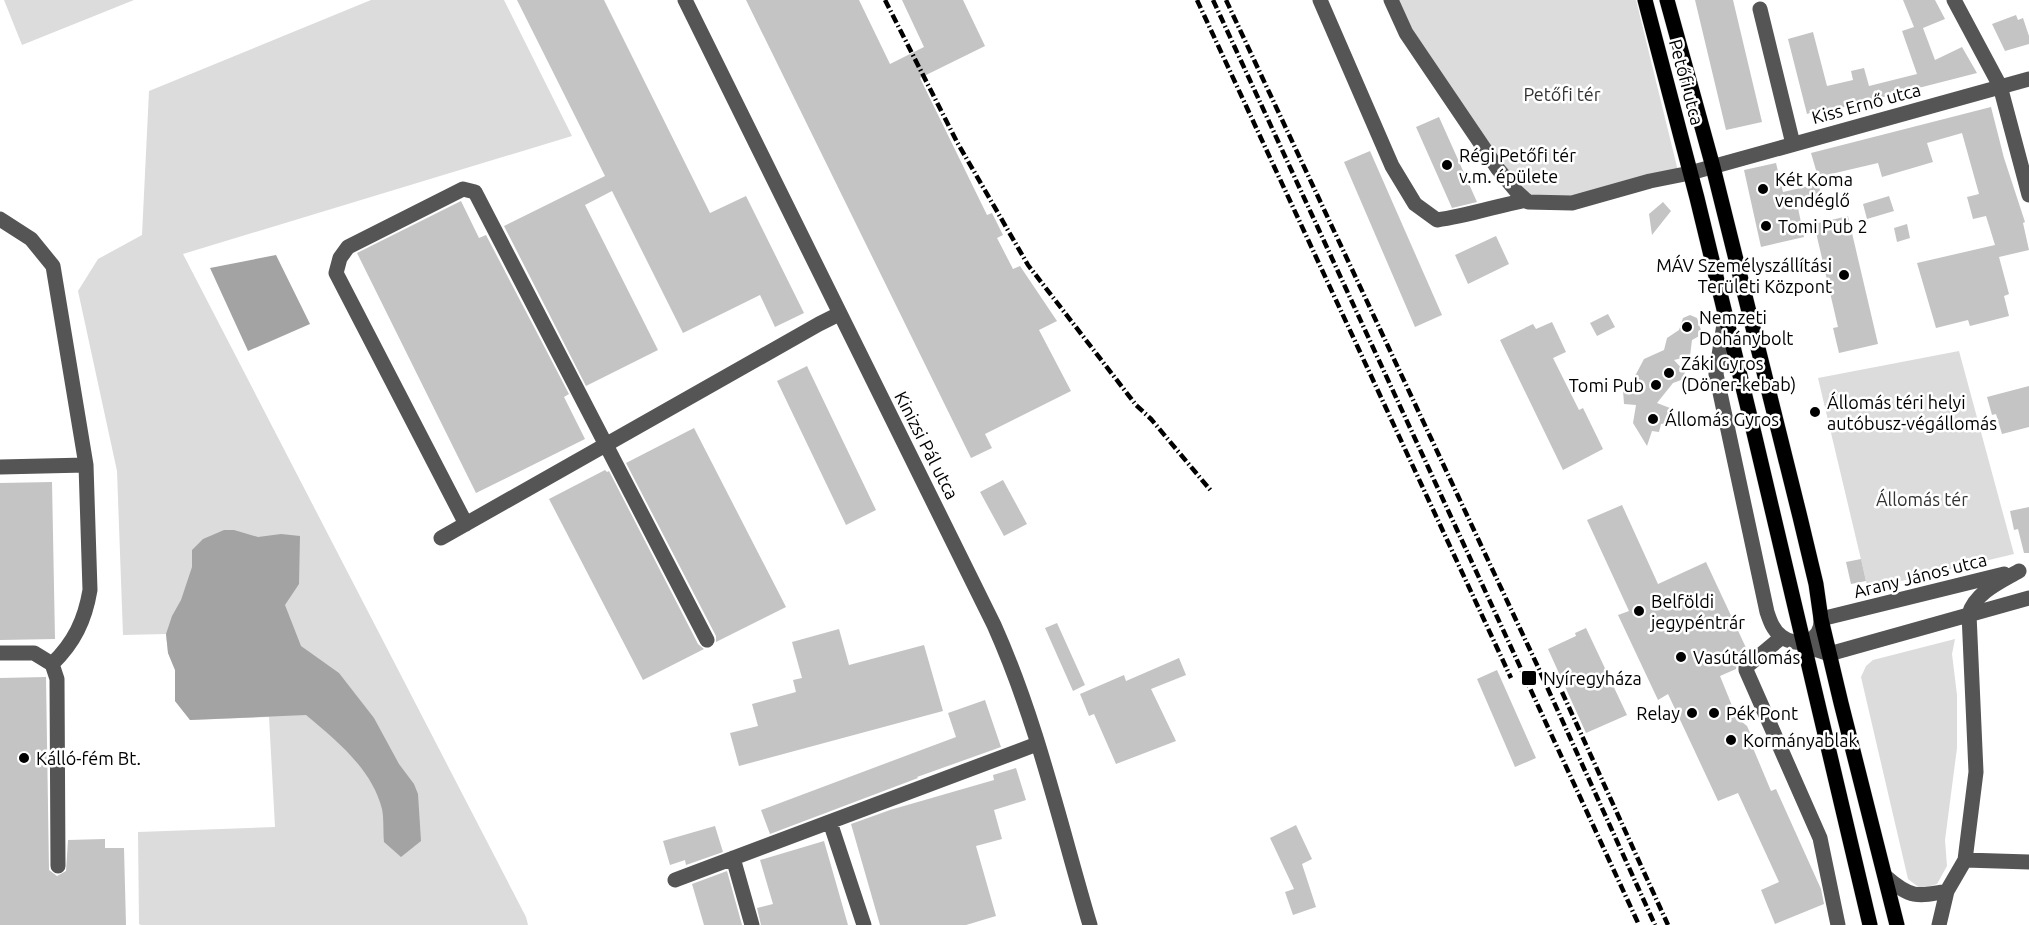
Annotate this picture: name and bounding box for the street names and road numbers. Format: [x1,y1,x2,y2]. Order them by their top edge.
street label: Petőfi utca [1666,37,1708,127]
street label: Kiss Ernő utca [1809,79,1923,127]
street label: Kinizsi Pál utca [891,388,963,502]
street label: Arany János utca [1851,549,1989,601]

